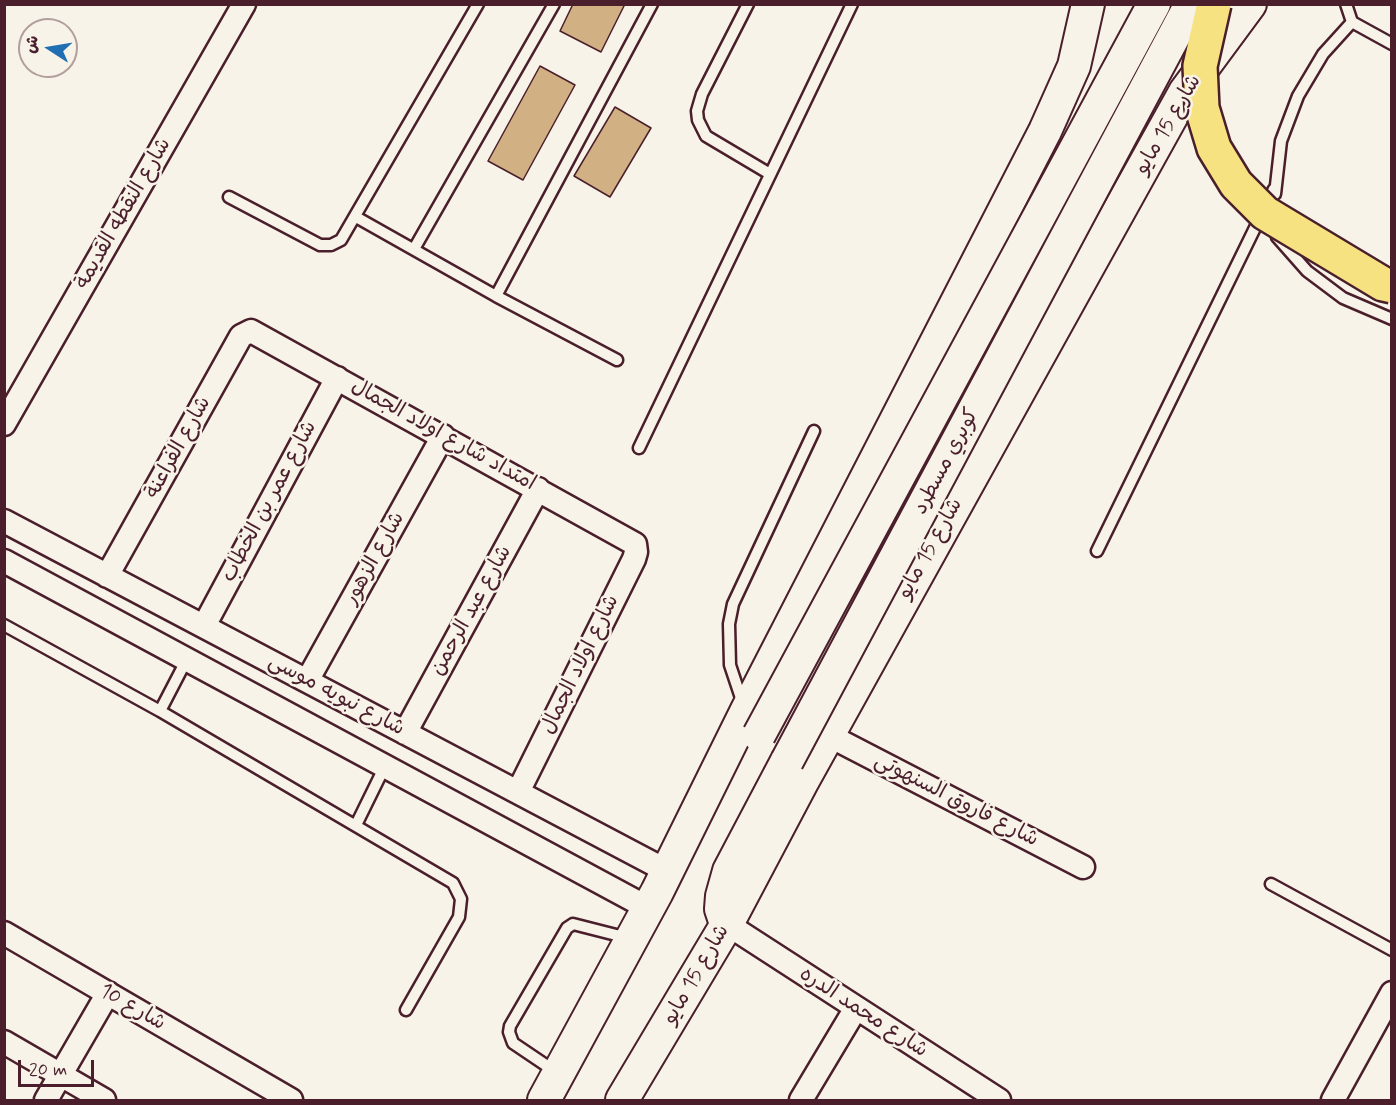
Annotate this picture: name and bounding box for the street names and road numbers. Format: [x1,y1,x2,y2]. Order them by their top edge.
street label: شارع 15 مايو [1130,71,1208,179]
street label: شارع النقطه القديمة [70,134,178,294]
street label: امتداد شارع اولاد الجمال [346,375,540,497]
street label: شارع الفراعنة [141,393,217,503]
street label: كوبري مسطرد [909,405,985,519]
street label: شارع عمر بن الخطاب [217,417,323,587]
street label: شارع 15 مايو [893,494,969,604]
street label: شارع الزهور [339,508,411,610]
street label: شارع عبد الرحمن [426,541,518,681]
street label: شارع اولاد الجمال [536,591,626,739]
street label: شارع نبويه موسى [264,650,408,742]
street label: شارع فاروق السنهوتى [870,749,1042,853]
street label: شارع 15 مايو [658,921,736,1029]
street label: شارع محمد الدره [794,962,932,1064]
street label: شارع 10 [94,979,170,1037]

